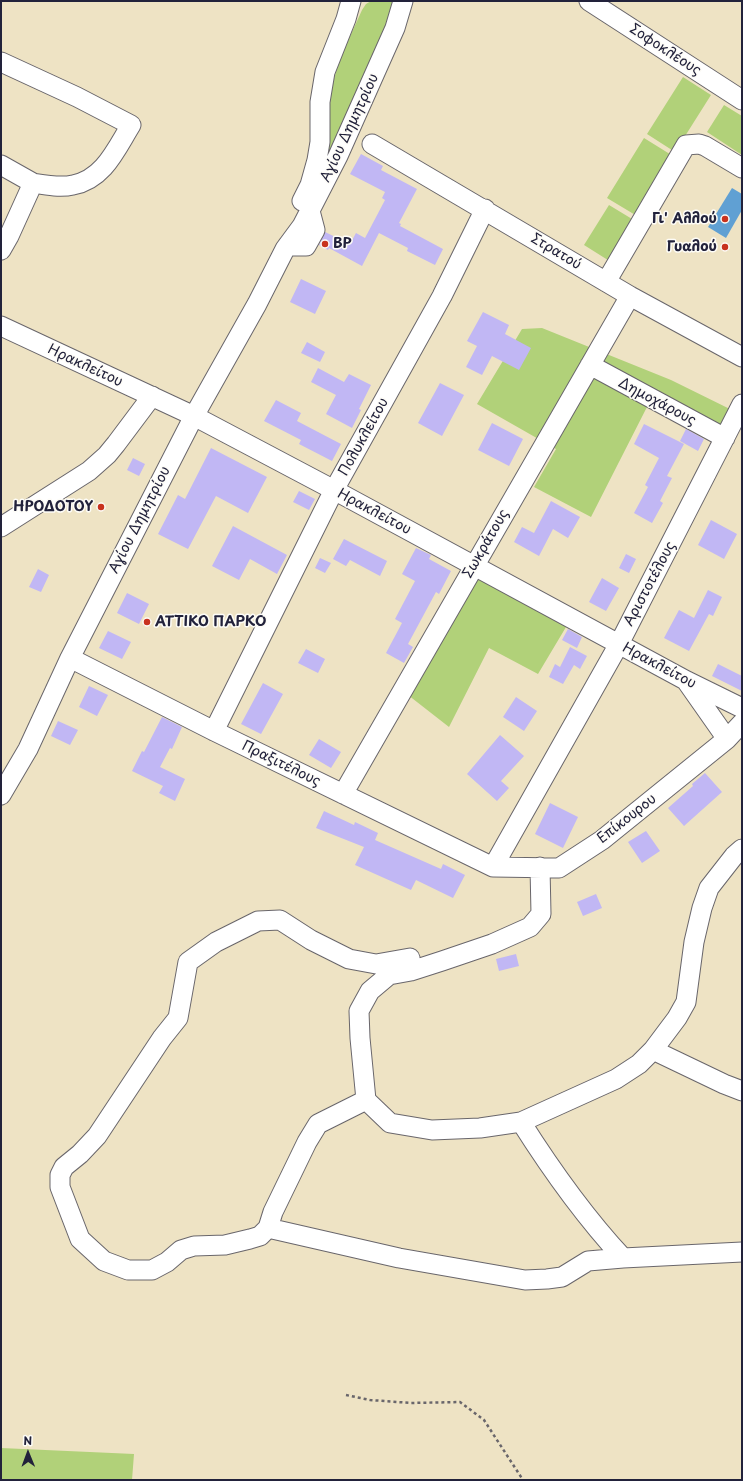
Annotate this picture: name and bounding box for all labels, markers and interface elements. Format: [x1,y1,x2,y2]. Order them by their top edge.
street label: Σοφοκλέους [626,21,704,79]
street label: Αγίου Δημητρίου [318,71,382,185]
place label: Γι' Αλλού [652,211,717,227]
marker: Γι' Αλλού [720,214,730,224]
street label: Στρατού [528,230,584,274]
place label: BP [333,236,352,252]
marker: BP [320,239,330,249]
place label: Γυαλού [667,239,717,255]
marker: Γυαλού [720,242,730,252]
street label: Ηρακλείτου [45,341,125,391]
street label: Δημοχάρους [615,375,699,429]
street label: Πολυκλείτου [336,395,392,479]
street label: Αγίου Δημητρίου [106,464,174,576]
street label: Ηρακλείτου [334,486,414,538]
place label: ΗΡΟΔΟΤΟΥ [13,499,93,515]
marker: ΗΡΟΔΟΤΟΥ [96,502,106,512]
street label: Σωκράτους [460,507,512,581]
street label: Αριστοτέλους [621,539,679,629]
place label: ΑΤΤΙΚΟ ΠΑΡΚΟ [155,614,266,630]
marker: ΑΤΤΙΚΟ ΠΑΡΚΟ [142,617,152,627]
street label: Ηρακλείτου [619,640,699,692]
street label: Πραξιτέλους [239,738,323,790]
street label: Επίκουρου [594,791,660,847]
text: N [23,1432,32,1449]
north arrow [8,1433,48,1473]

